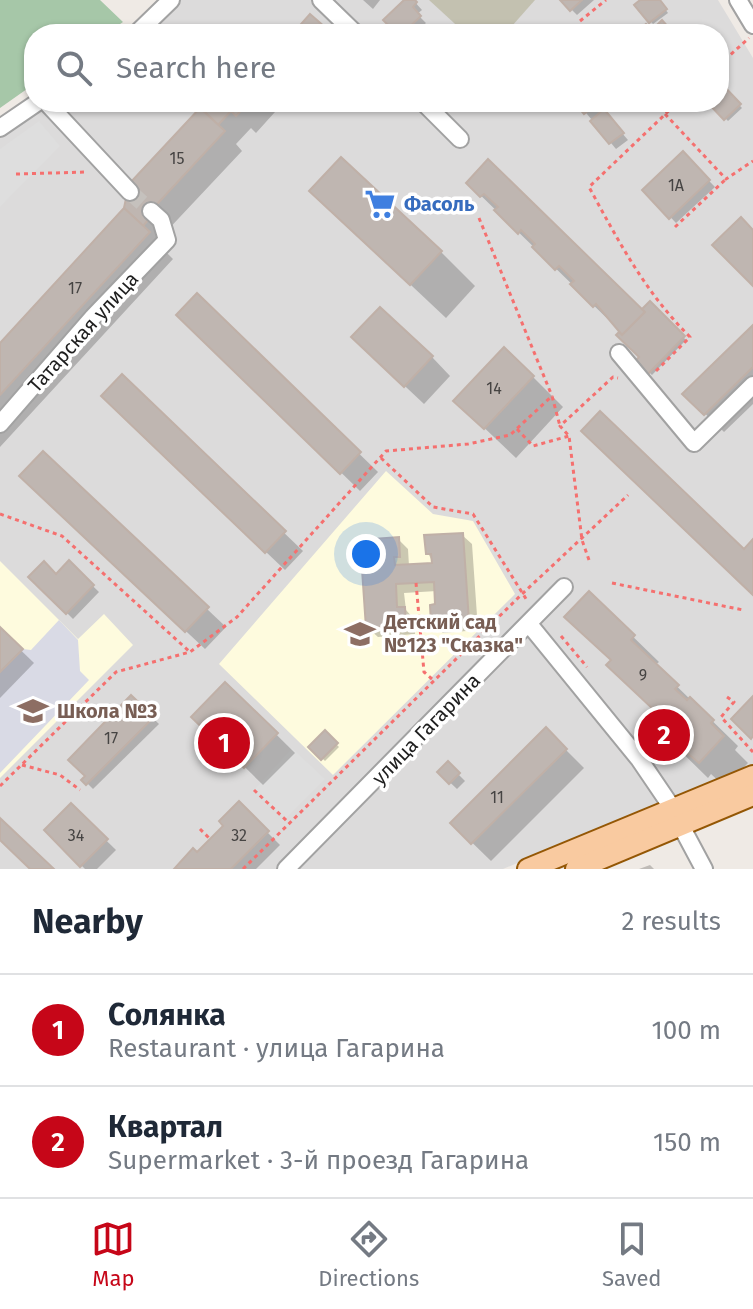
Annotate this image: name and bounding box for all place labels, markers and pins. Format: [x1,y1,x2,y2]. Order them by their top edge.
supermarket icon: Фасоль [363,187,397,221]
place label: Фасоль [404,192,475,216]
place label: Детский сад №123 "Сказка" [383,610,523,657]
school or university icon: Детский сад №123 "Сказка" [343,617,377,651]
school or university icon: Школа №3 [16,694,50,728]
place label: Школа №3 [57,699,158,723]
pin: 2 [638,705,690,765]
pin: 1 [198,713,250,773]

